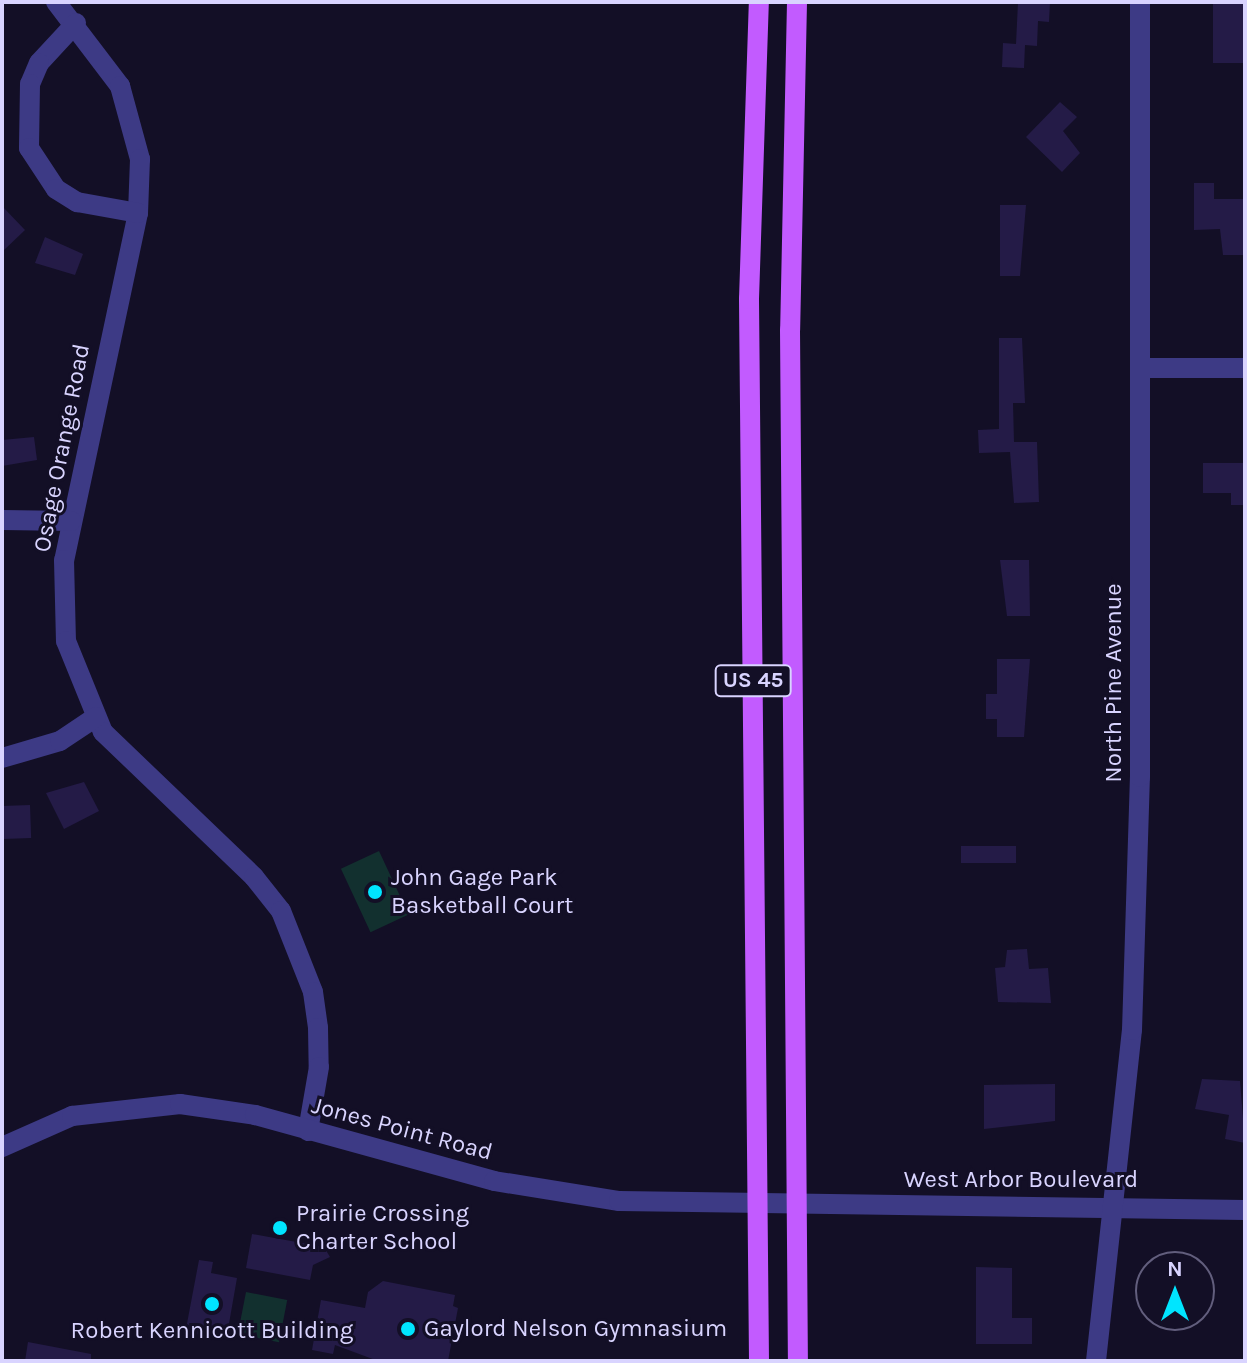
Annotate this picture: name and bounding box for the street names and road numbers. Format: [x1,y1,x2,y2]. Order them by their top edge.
street label: Osage Orange Road [28,341,96,555]
street label: North Pine Avenue [1100,583,1128,783]
road number: US 45 [713,663,793,699]
street label: Jones Point Road [308,1091,496,1167]
street label: West Arbor Boulevard [904,1166,1138,1194]

